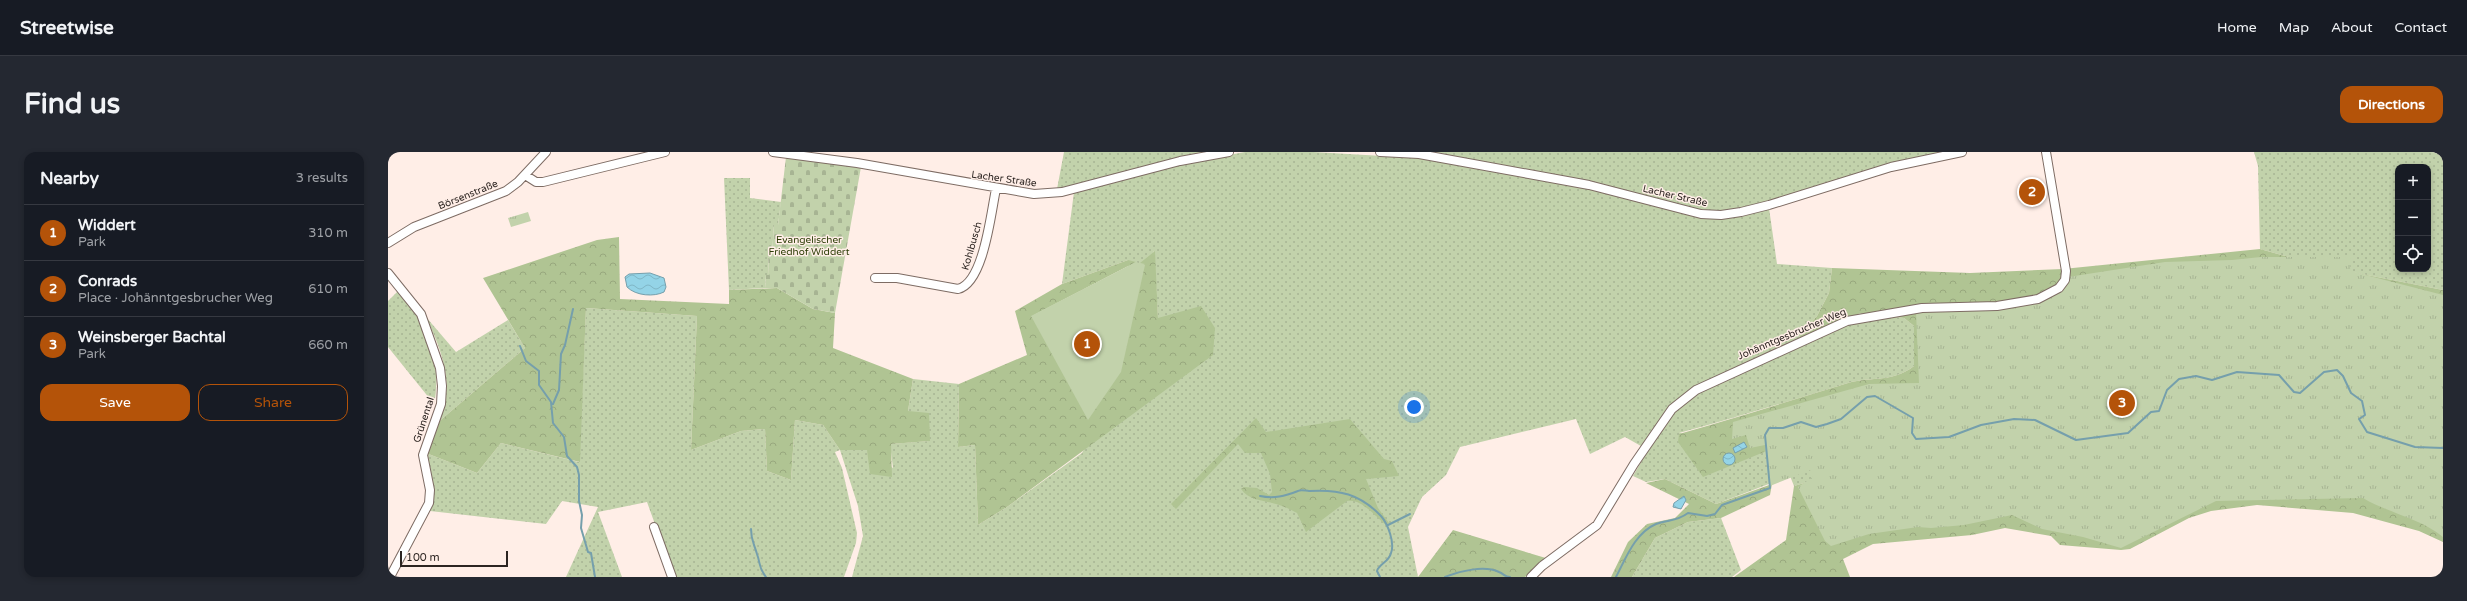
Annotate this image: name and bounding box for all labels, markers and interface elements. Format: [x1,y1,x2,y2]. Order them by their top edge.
text: Streetwise [20,17,114,39]
text: Home [2217,19,2257,36]
text: Map [2279,19,2309,36]
text: About [2331,19,2373,36]
text: Contact [2395,19,2447,36]
button: Directions [2340,86,2443,123]
text: Find us [24,87,120,121]
map controls [2395,164,2431,272]
button: + [2395,164,2431,200]
text: Nearby [40,168,99,189]
street label: Lacher Straße [971,168,1038,190]
text: 3 results [296,170,348,186]
street label: Börsenstraße [436,177,500,212]
pin: 2 [2019,177,2045,207]
street label: Lacher Straße [1642,183,1709,209]
button: − [2395,200,2431,236]
text: Widdert [78,216,136,234]
street label: Kohlbusch [959,220,985,272]
text: 1 [49,225,57,241]
text: 310 m [308,225,348,241]
text: Park [78,234,106,250]
park label: Evangelischer Friedhof Widdert [768,234,850,258]
button: locate [2395,236,2431,272]
text: Conrads [78,272,137,290]
text: 2 [49,281,57,297]
text: 610 m [308,281,348,297]
text: Place · Johänntgesbrucher Weg [78,290,273,306]
street label: Johänntgesbrucher Weg [1736,306,1848,362]
text: Weinsberger Bachtal [78,328,226,346]
pin: 1 [1074,329,1100,359]
text: 3 [49,337,57,353]
text: 660 m [308,337,348,353]
text: Park [78,346,106,362]
button: Save [40,384,190,421]
button: Share [198,384,348,421]
pin: 3 [2109,388,2135,418]
street label: Grünental [411,396,437,444]
your location [1404,397,1424,417]
scale bar [400,549,508,568]
text: 100 m [406,551,440,564]

